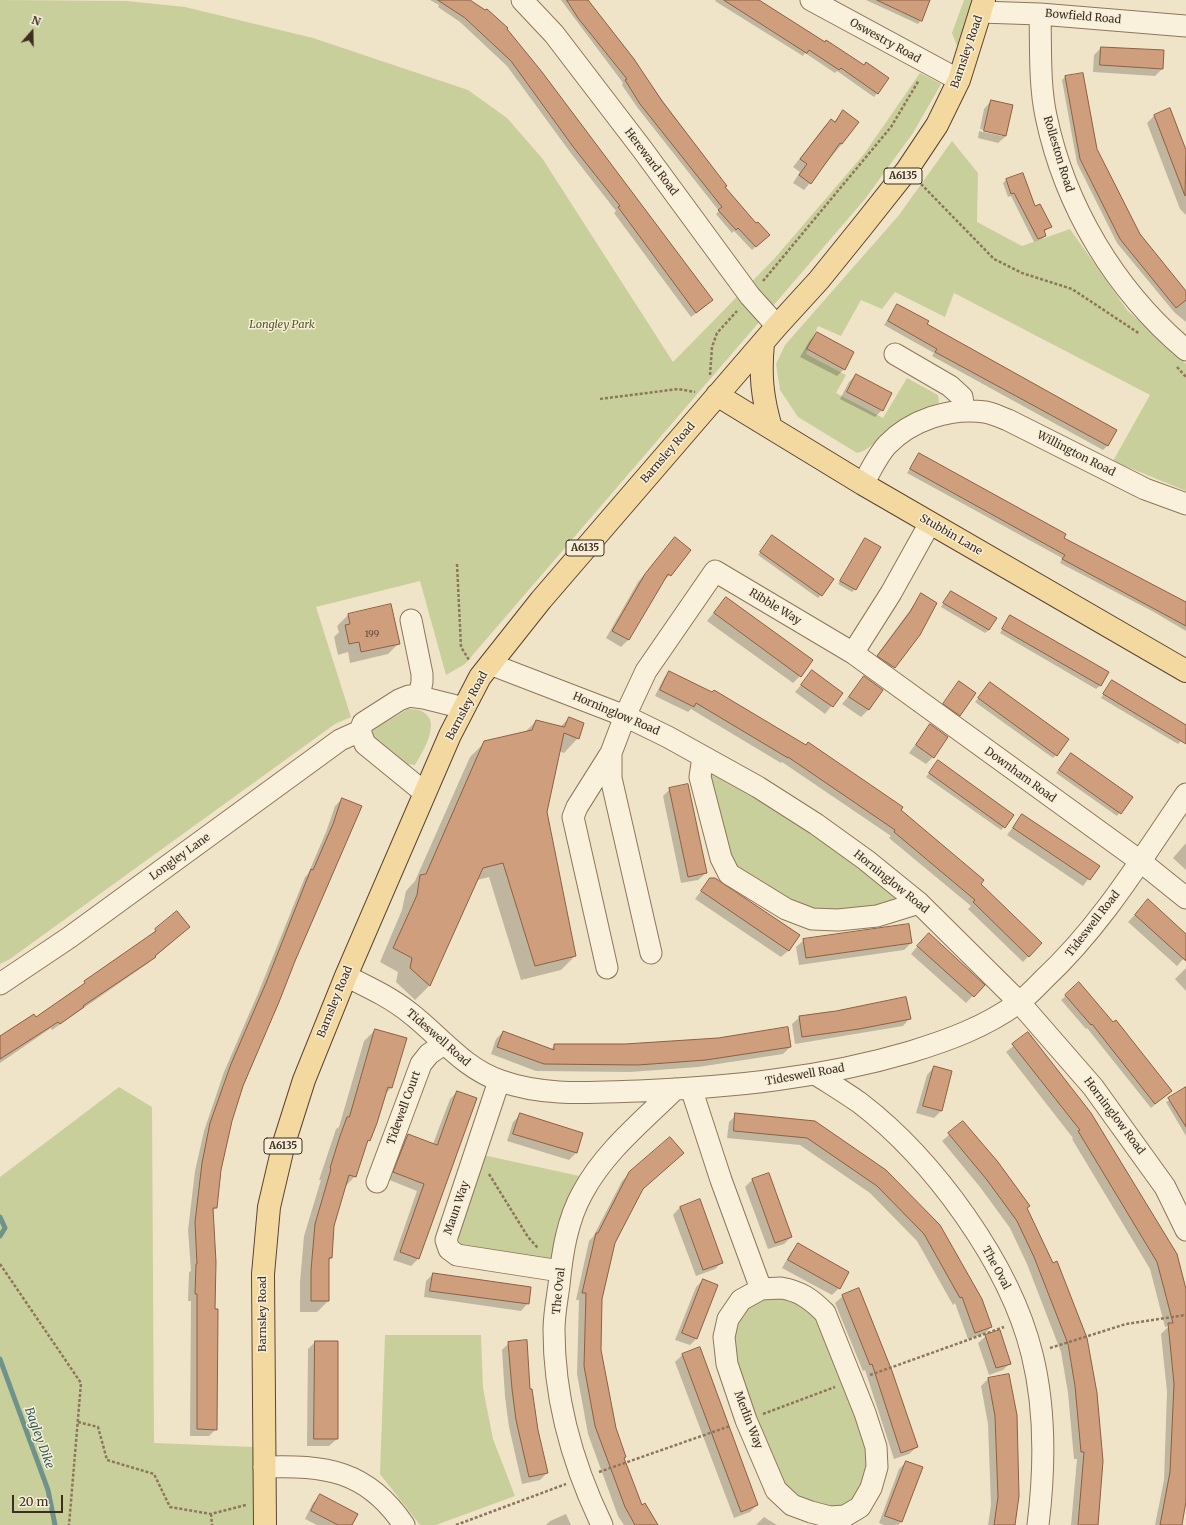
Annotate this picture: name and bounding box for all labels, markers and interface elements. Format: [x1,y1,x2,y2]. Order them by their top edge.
street label: Bowfield Road [1044,7,1122,27]
north arrow [12,12,52,52]
text: N [30,13,43,29]
street label: Barnsley Road [948,14,986,90]
street label: Oswestry Road [847,16,923,66]
street label: Rolleston Road [1040,114,1076,194]
street label: Hereward Road [621,126,681,198]
road number: A6135 [884,168,922,184]
park label: Longley Park [249,318,315,332]
street label: Barnsley Road [638,420,698,486]
street label: Willington Road [1035,429,1117,479]
street label: Stubbin Lane [917,512,985,558]
road number: A6135 [566,540,604,556]
street label: Ribble Way [747,586,803,628]
house number: 199 [365,629,379,639]
street label: Barnsley Road [443,669,491,743]
street label: Horninglow Road [571,690,661,738]
street label: Downham Road [982,745,1058,805]
street label: Longley Lane [147,831,213,883]
street label: Horninglow Road [851,848,931,916]
street label: Tideswell Road [1063,888,1123,960]
street label: Barnsley Road [315,964,355,1040]
street label: Tideswell Road [403,1007,473,1069]
street label: Tideswell Road [764,1062,846,1088]
street label: Tidewell Court [385,1069,423,1147]
street label: Horninglow Road [1081,1075,1147,1157]
road number: A6135 [264,1138,302,1154]
street label: Maun Way [442,1179,472,1237]
street label: The Oval [979,1244,1013,1292]
street label: The Oval [550,1267,568,1315]
street label: Barnsley Road [256,1276,270,1352]
street label: Merlin Way [731,1389,765,1451]
water label: Bagley Dike [21,1405,57,1471]
scale bar [14,1487,65,1513]
text: 20 m [19,1494,48,1509]

